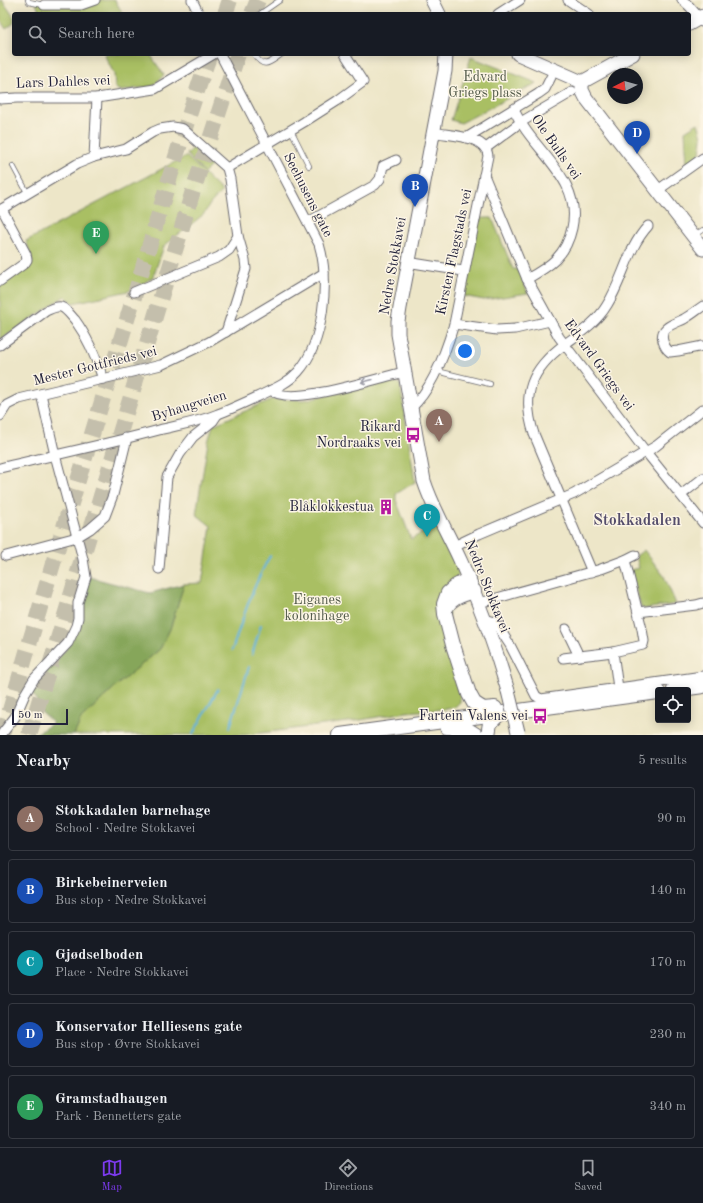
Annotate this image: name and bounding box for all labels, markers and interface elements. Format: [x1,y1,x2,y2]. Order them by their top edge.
search box [12,12,691,56]
icon: search [26,23,48,45]
text: Search here [58,27,135,42]
north arrow [607,68,643,104]
park label: Edvard Griegs plass [448,70,522,100]
street label: Lars Dahles vei [15,73,111,91]
street label: Ole Bulls vei [529,112,584,182]
pin: D [624,121,650,154]
street label: Seehusens gate [281,151,335,239]
pin: B [402,174,428,207]
street label: Kirsten Flagstads vei [434,187,474,316]
street label: Nedre Stokkavei [377,216,409,316]
pin: E [83,221,109,254]
street label: Edvard Griegs vei [561,317,637,413]
your location [455,341,475,361]
street label: Mester Gottfrieds vei [32,344,158,388]
one-way arrow [361,378,374,385]
street label: Byhaugveien [150,388,229,424]
pin: A [426,409,452,442]
place label: Rikard Nordraaks vei [316,420,401,450]
bus stop icon: Rikard Nordraaks vei [404,426,422,444]
building icon: Blåklokkestua [377,498,395,516]
place label: Blåklokkestua [289,500,374,514]
pin: C [414,504,440,537]
district label: Stokkadalen [593,513,681,529]
street label: Nedre Stokkavei [462,537,512,635]
park label: Eiganes kolonihage [285,593,349,623]
map controls [655,687,691,723]
button: locate [655,687,691,723]
scale bar [12,707,68,726]
bus stop icon: Fartein Valens vei [531,707,549,725]
place label: Fartein Valens vei [419,709,528,723]
text: 50 m [18,710,43,721]
text: Nearby [16,753,71,770]
text: 5 results [638,754,687,767]
text: Stokkadalen barnehage [55,804,211,819]
text: A [25,812,35,825]
text: 90 m [657,812,686,825]
text: School · Nedre Stokkavei [55,822,195,835]
text: Birkebeinerveien [55,876,168,891]
text: B [25,884,35,897]
text: 140 m [649,884,686,897]
text: Bus stop · Nedre Stokkavei [55,894,207,907]
text: Gjødselboden [55,948,143,963]
text: C [26,956,34,969]
text: 170 m [649,956,686,969]
text: Place · Nedre Stokkavei [55,966,188,979]
text: Konservator Helliesens gate [55,1020,242,1035]
text: D [25,1028,35,1041]
text: 230 m [649,1028,686,1041]
text: Bus stop · Øvre Stokkavei [55,1038,200,1051]
text: Gramstadhaugen [55,1092,168,1107]
text: E [26,1100,34,1113]
text: 340 m [649,1100,686,1113]
text: Park · Bennetters gate [55,1110,181,1123]
tab: Map [101,1157,123,1195]
tab: Directions [324,1157,373,1195]
tab: Saved [574,1157,602,1195]

